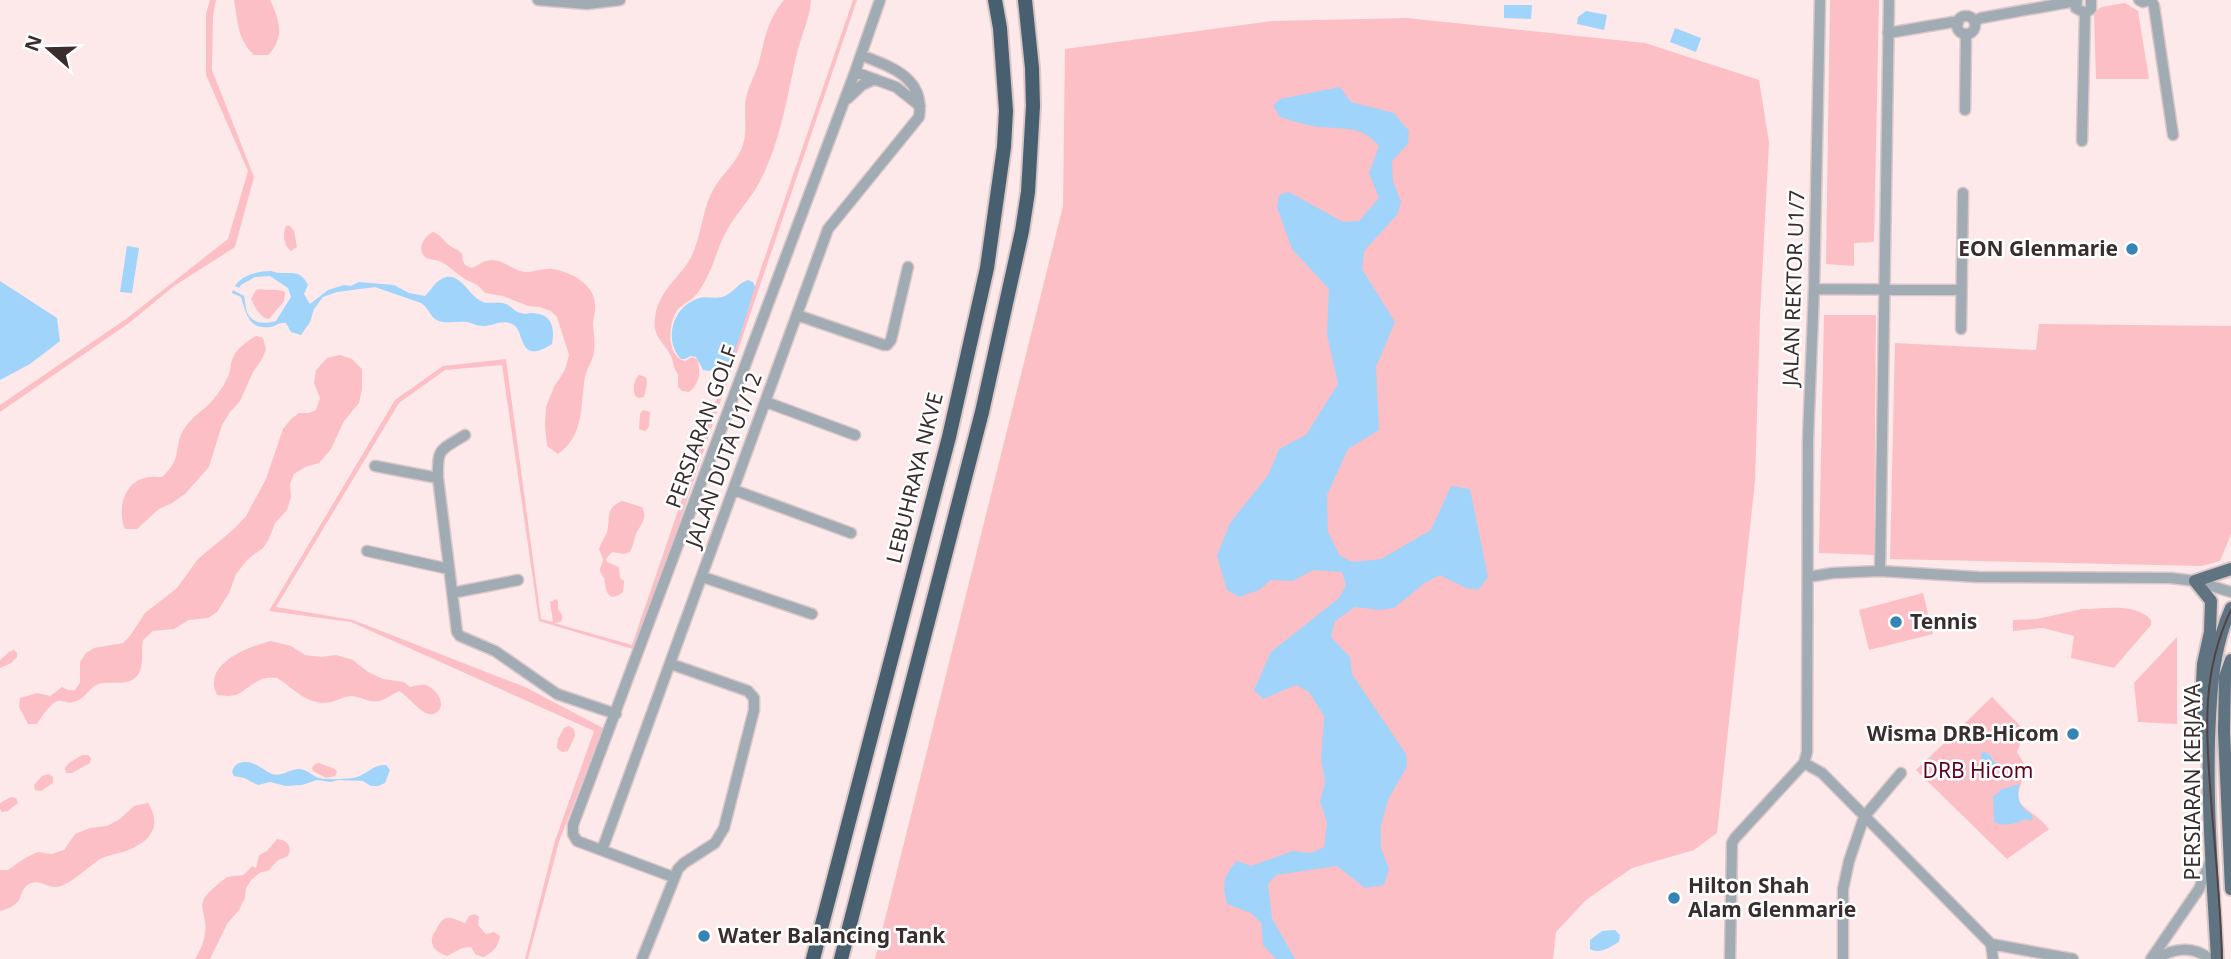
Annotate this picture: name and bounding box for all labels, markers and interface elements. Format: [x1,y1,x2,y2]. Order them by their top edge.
north arrow [14,14,84,84]
text: N [18,31,48,55]
street label: JALAN REKTOR U1/7 [1776,189,1810,388]
place label: EON Glenmarie [1958,234,2118,262]
marker: EON Glenmarie [2124,241,2140,257]
street label: PERSIARAN GOLF [659,341,743,512]
street label: JALAN DUTA U1/12 [678,368,768,553]
street label: LEBUHRAYA NKVE [879,389,949,566]
place label: Tennis [1910,607,1977,635]
marker: Tennis [1888,614,1904,630]
street label: PERSIARAN KERJAYA [2178,683,2206,881]
place label: Wisma DRB-Hicom [1867,719,2059,747]
marker: Wisma DRB-Hicom [2065,726,2081,742]
park label: DRB Hicom [1923,756,2033,784]
place label: Hilton Shah Alam Glenmarie [1688,871,1856,923]
marker: Hilton Shah Alam Glenmarie [1666,890,1682,906]
place label: Water Balancing Tank [718,921,946,949]
marker: Water Balancing Tank [696,928,712,944]

